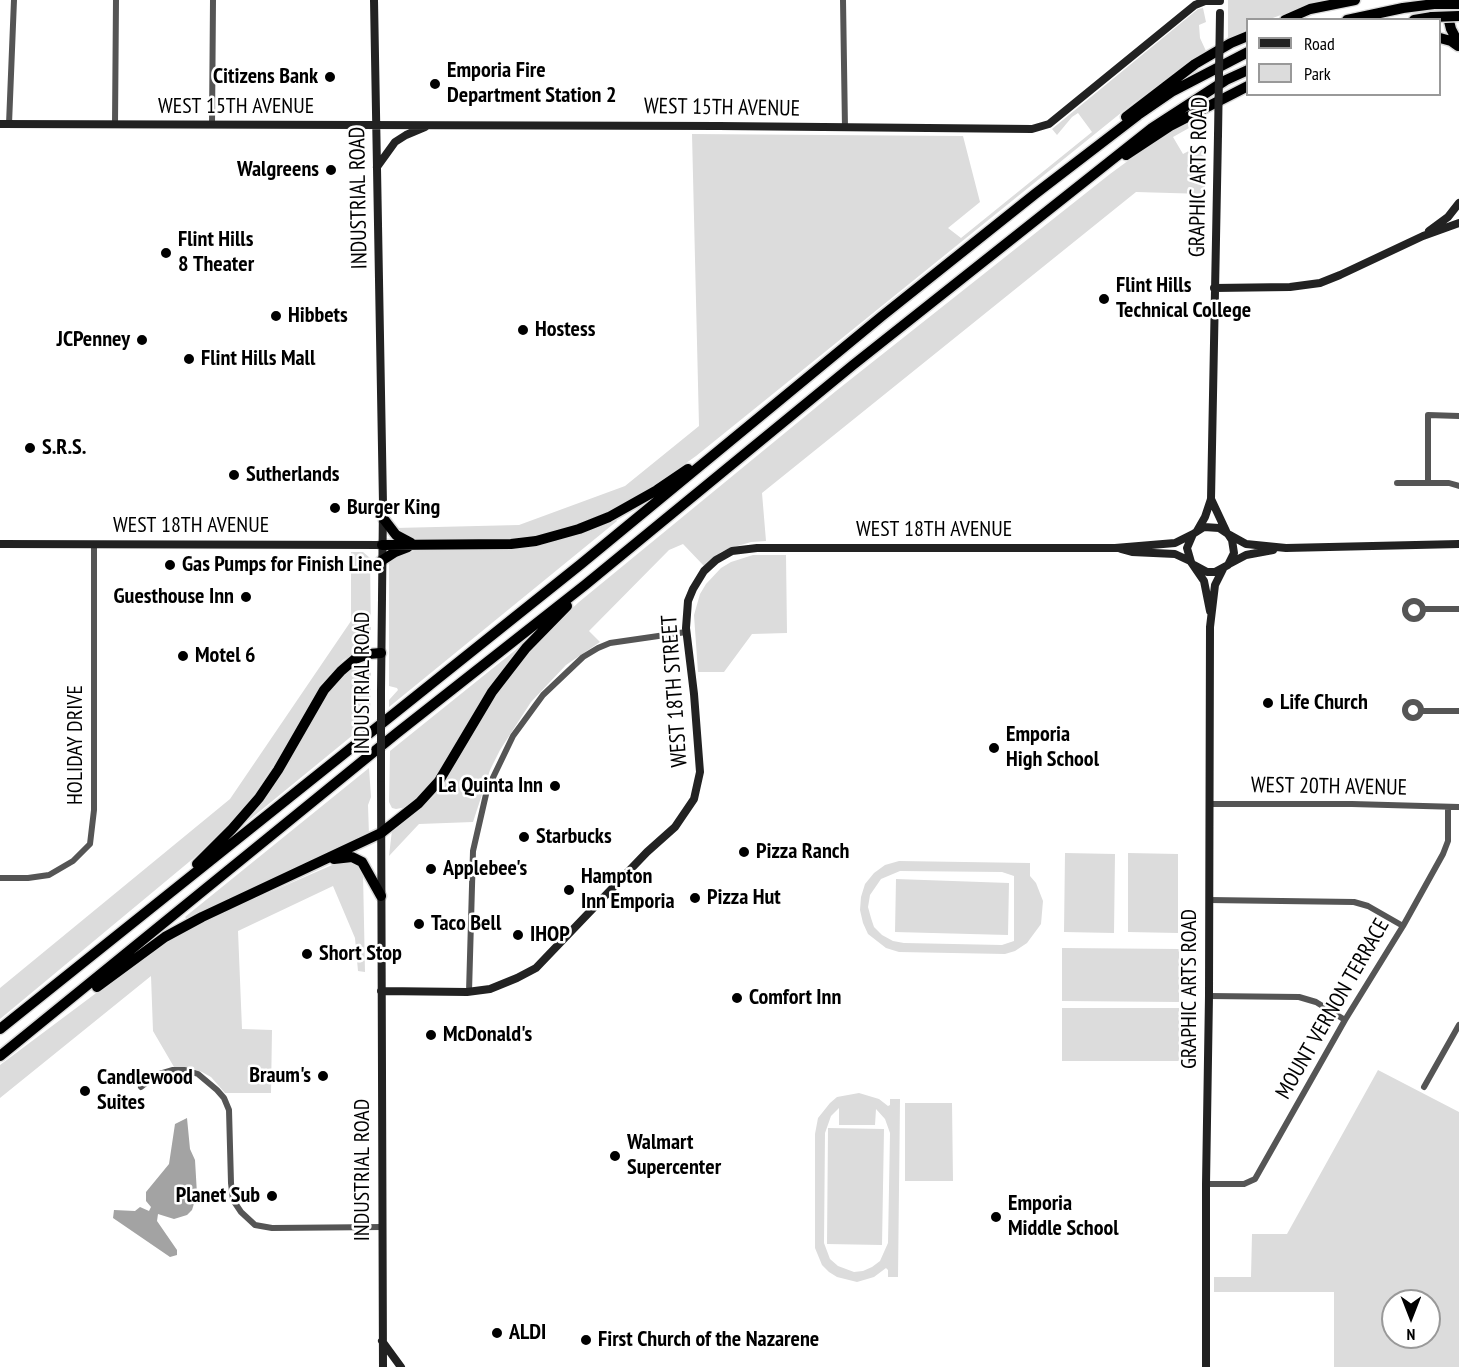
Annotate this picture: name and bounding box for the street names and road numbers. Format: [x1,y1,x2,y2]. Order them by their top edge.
street label: WEST 15TH AVENUE [644,93,800,123]
street label: WEST 15TH AVENUE [158,94,314,120]
street label: GRAPHIC ARTS ROAD [1184,97,1214,257]
street label: INDUSTRIAL ROAD [345,126,373,270]
street label: WEST 18TH AVENUE [113,513,269,539]
street label: WEST 18TH AVENUE [856,517,1012,543]
street label: INDUSTRIAL ROAD [350,612,376,754]
street label: WEST 18TH STREET [657,614,693,768]
street label: HOLIDAY DRIVE [63,685,89,805]
street label: WEST 20TH AVENUE [1251,772,1407,802]
street label: GRAPHIC ARTS ROAD [1177,909,1203,1069]
street label: MOUNT VERNON TERRACE [1271,914,1395,1104]
street label: INDUSTRIAL ROAD [350,1099,376,1241]

